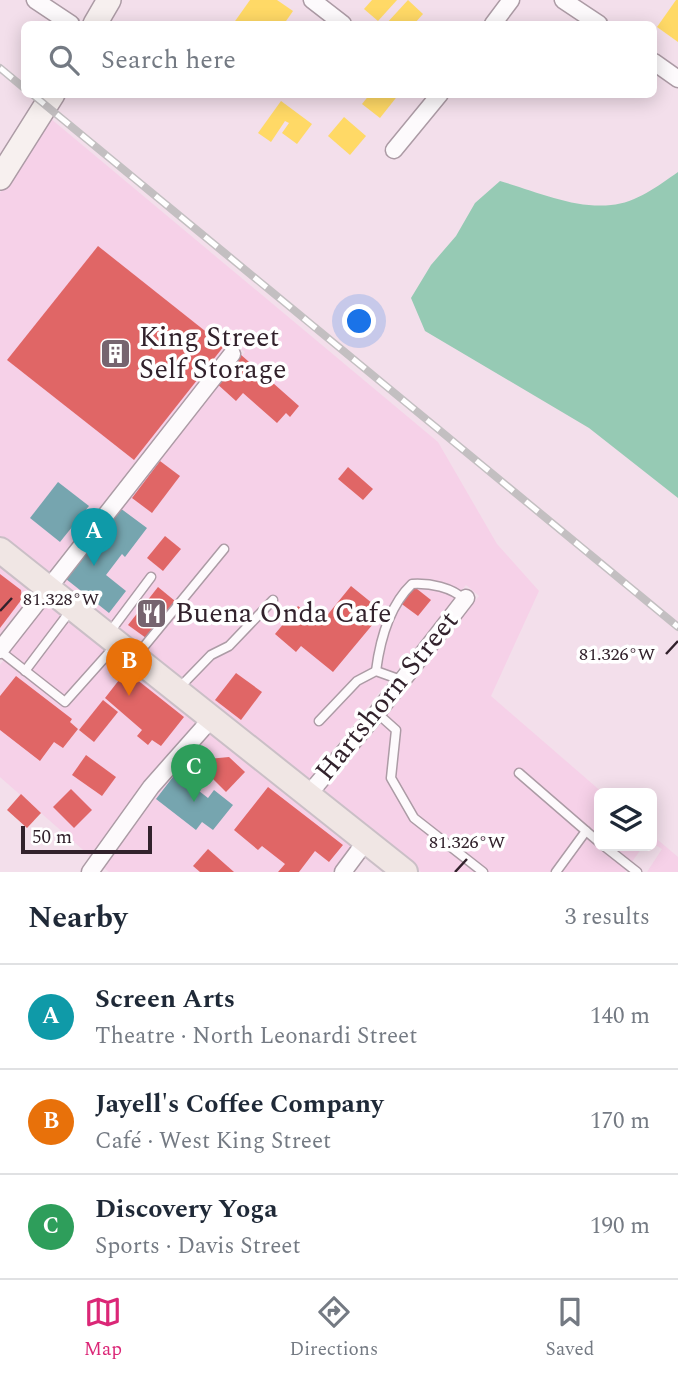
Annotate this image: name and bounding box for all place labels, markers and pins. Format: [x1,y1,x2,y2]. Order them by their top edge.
place label: King Street Self Storage [139,316,286,391]
building icon: King Street Self Storage [99,336,133,370]
pin: A [71,508,117,566]
place label: Buena Onda Cafe [175,592,392,635]
restaurant icon: Buena Onda Cafe [135,596,169,630]
pin: B [106,638,152,696]
pin: C [171,744,217,802]

